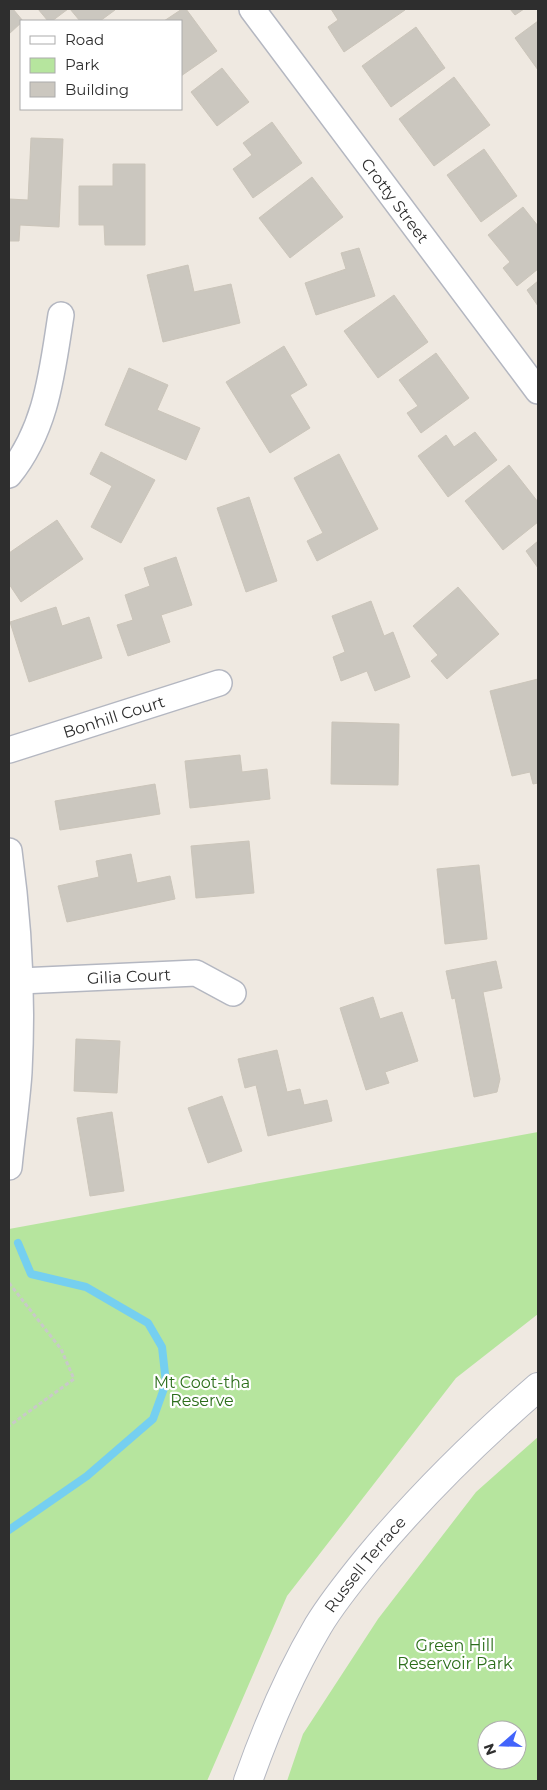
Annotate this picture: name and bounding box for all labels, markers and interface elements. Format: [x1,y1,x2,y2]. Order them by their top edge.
legend [20,20,182,110]
text: Road [65,30,104,49]
text: Park [65,55,99,74]
text: Building [65,80,129,99]
street label: Crotty Street [357,154,433,247]
street label: Bonhill Court [60,691,168,742]
street label: Gilia Court [87,965,172,987]
park label: Mt Coot-tha Reserve [154,1373,250,1410]
street label: Russell Terrace [320,1512,410,1616]
park label: Green Hill Reservoir Park [397,1636,513,1673]
north arrow [477,1720,527,1770]
text: N [479,1741,500,1758]

